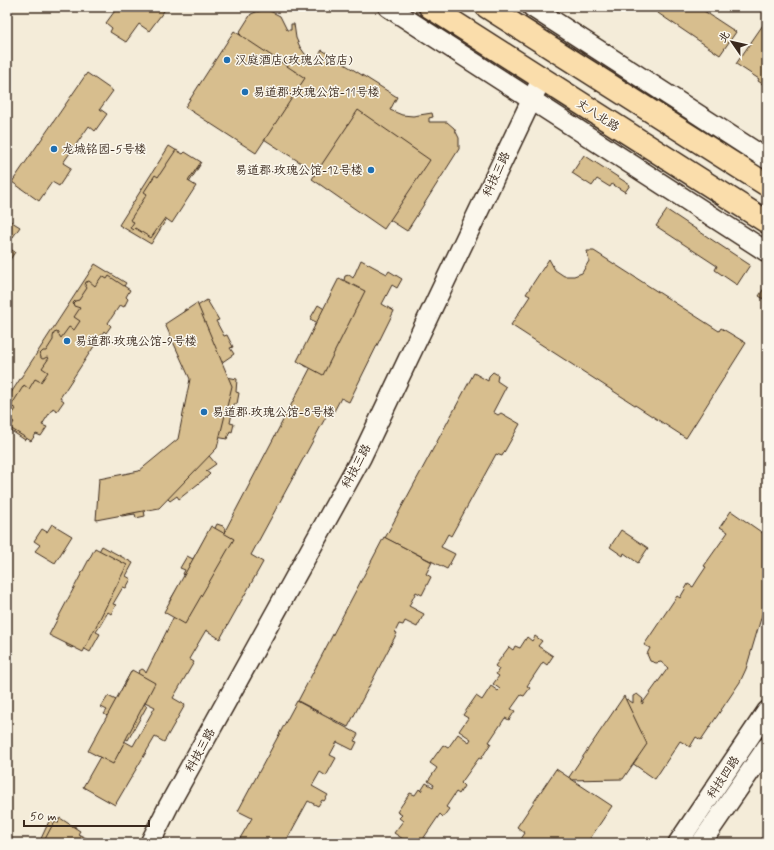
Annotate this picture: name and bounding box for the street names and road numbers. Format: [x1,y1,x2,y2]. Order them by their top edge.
street label: 丈八北路 [573,96,622,136]
street label: 科技三路 [480,149,514,200]
street label: 科技三路 [339,442,375,491]
street label: 科技三路 [182,726,220,775]
street label: 科技四路 [704,753,744,802]

